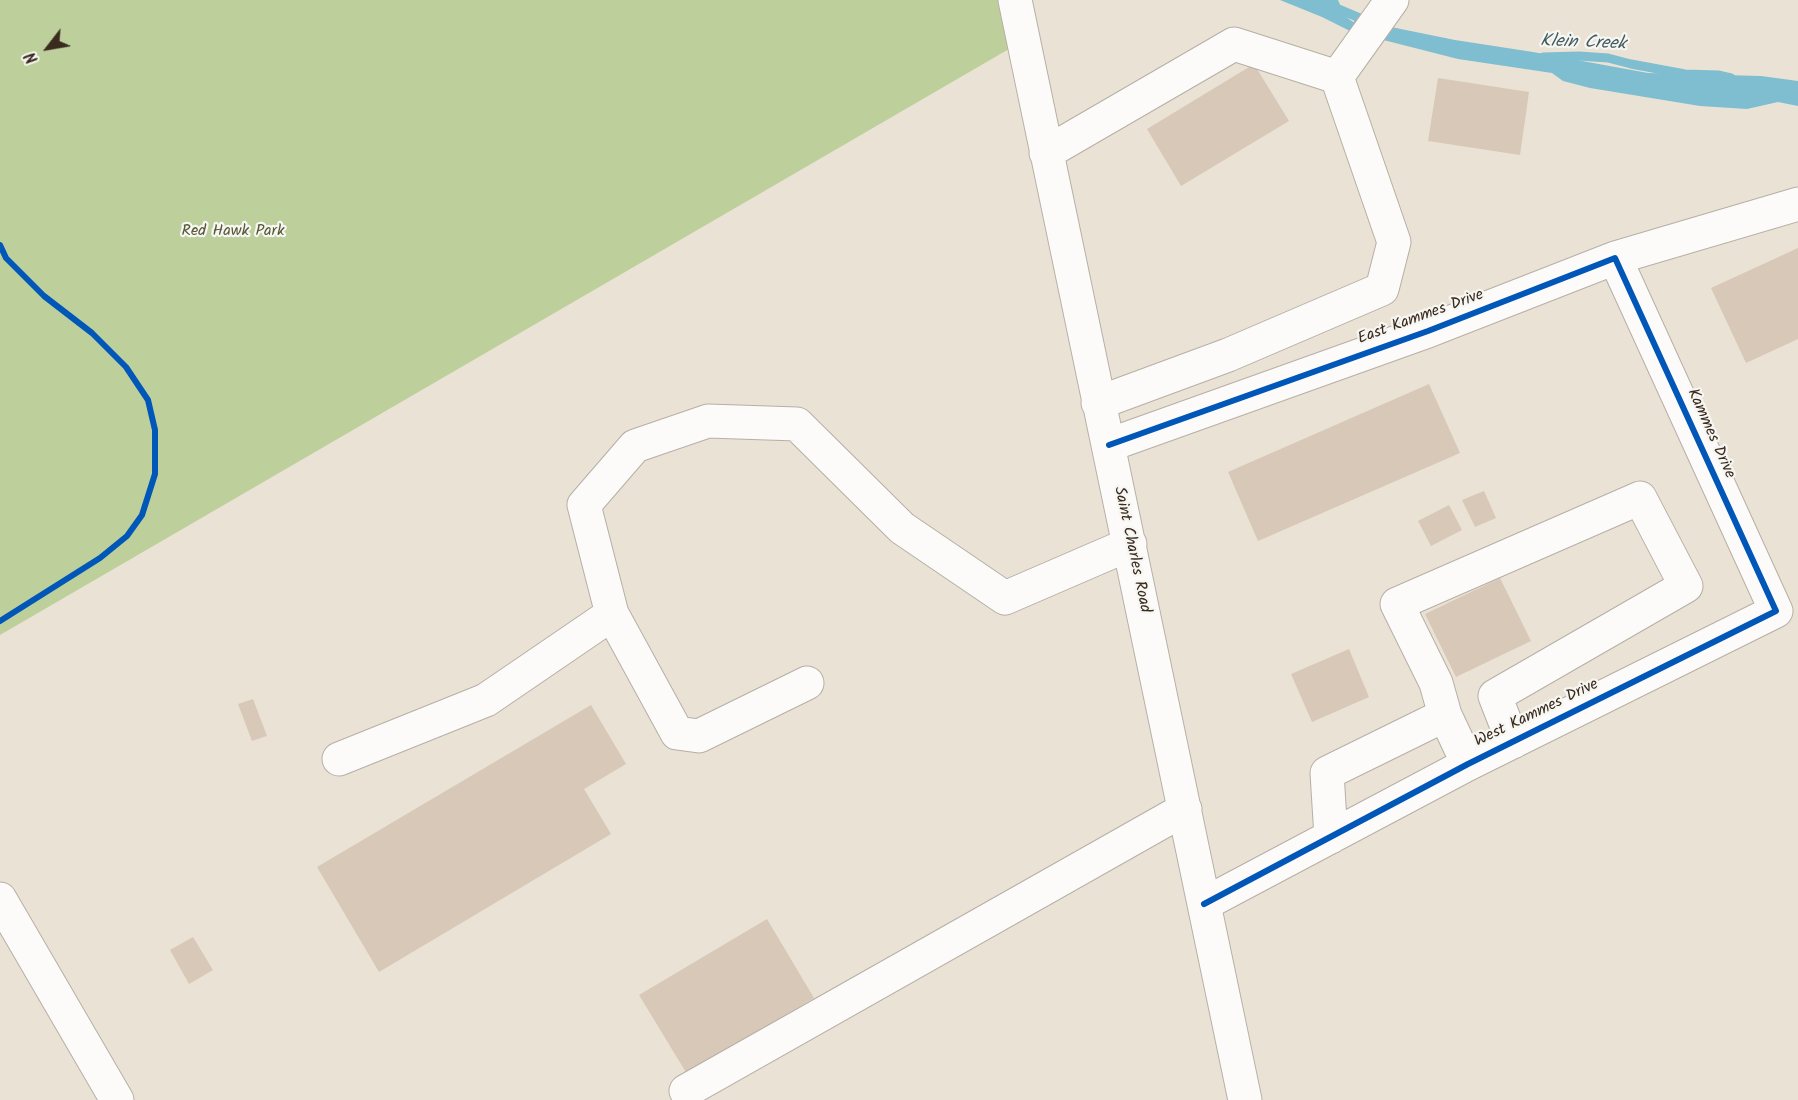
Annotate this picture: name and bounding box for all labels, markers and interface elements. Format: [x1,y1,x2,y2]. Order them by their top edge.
north arrow [18,18,78,78]
water label: Klein Creek [1540,32,1626,56]
text: N [19,47,45,68]
park label: Red Hawk Park [182,222,284,242]
street label: East Kammes Drive [1355,286,1487,350]
street label: Kammes Drive [1682,386,1738,482]
street label: Saint Charles Road [1108,485,1154,615]
street label: West Kammes Drive [1472,676,1602,752]

